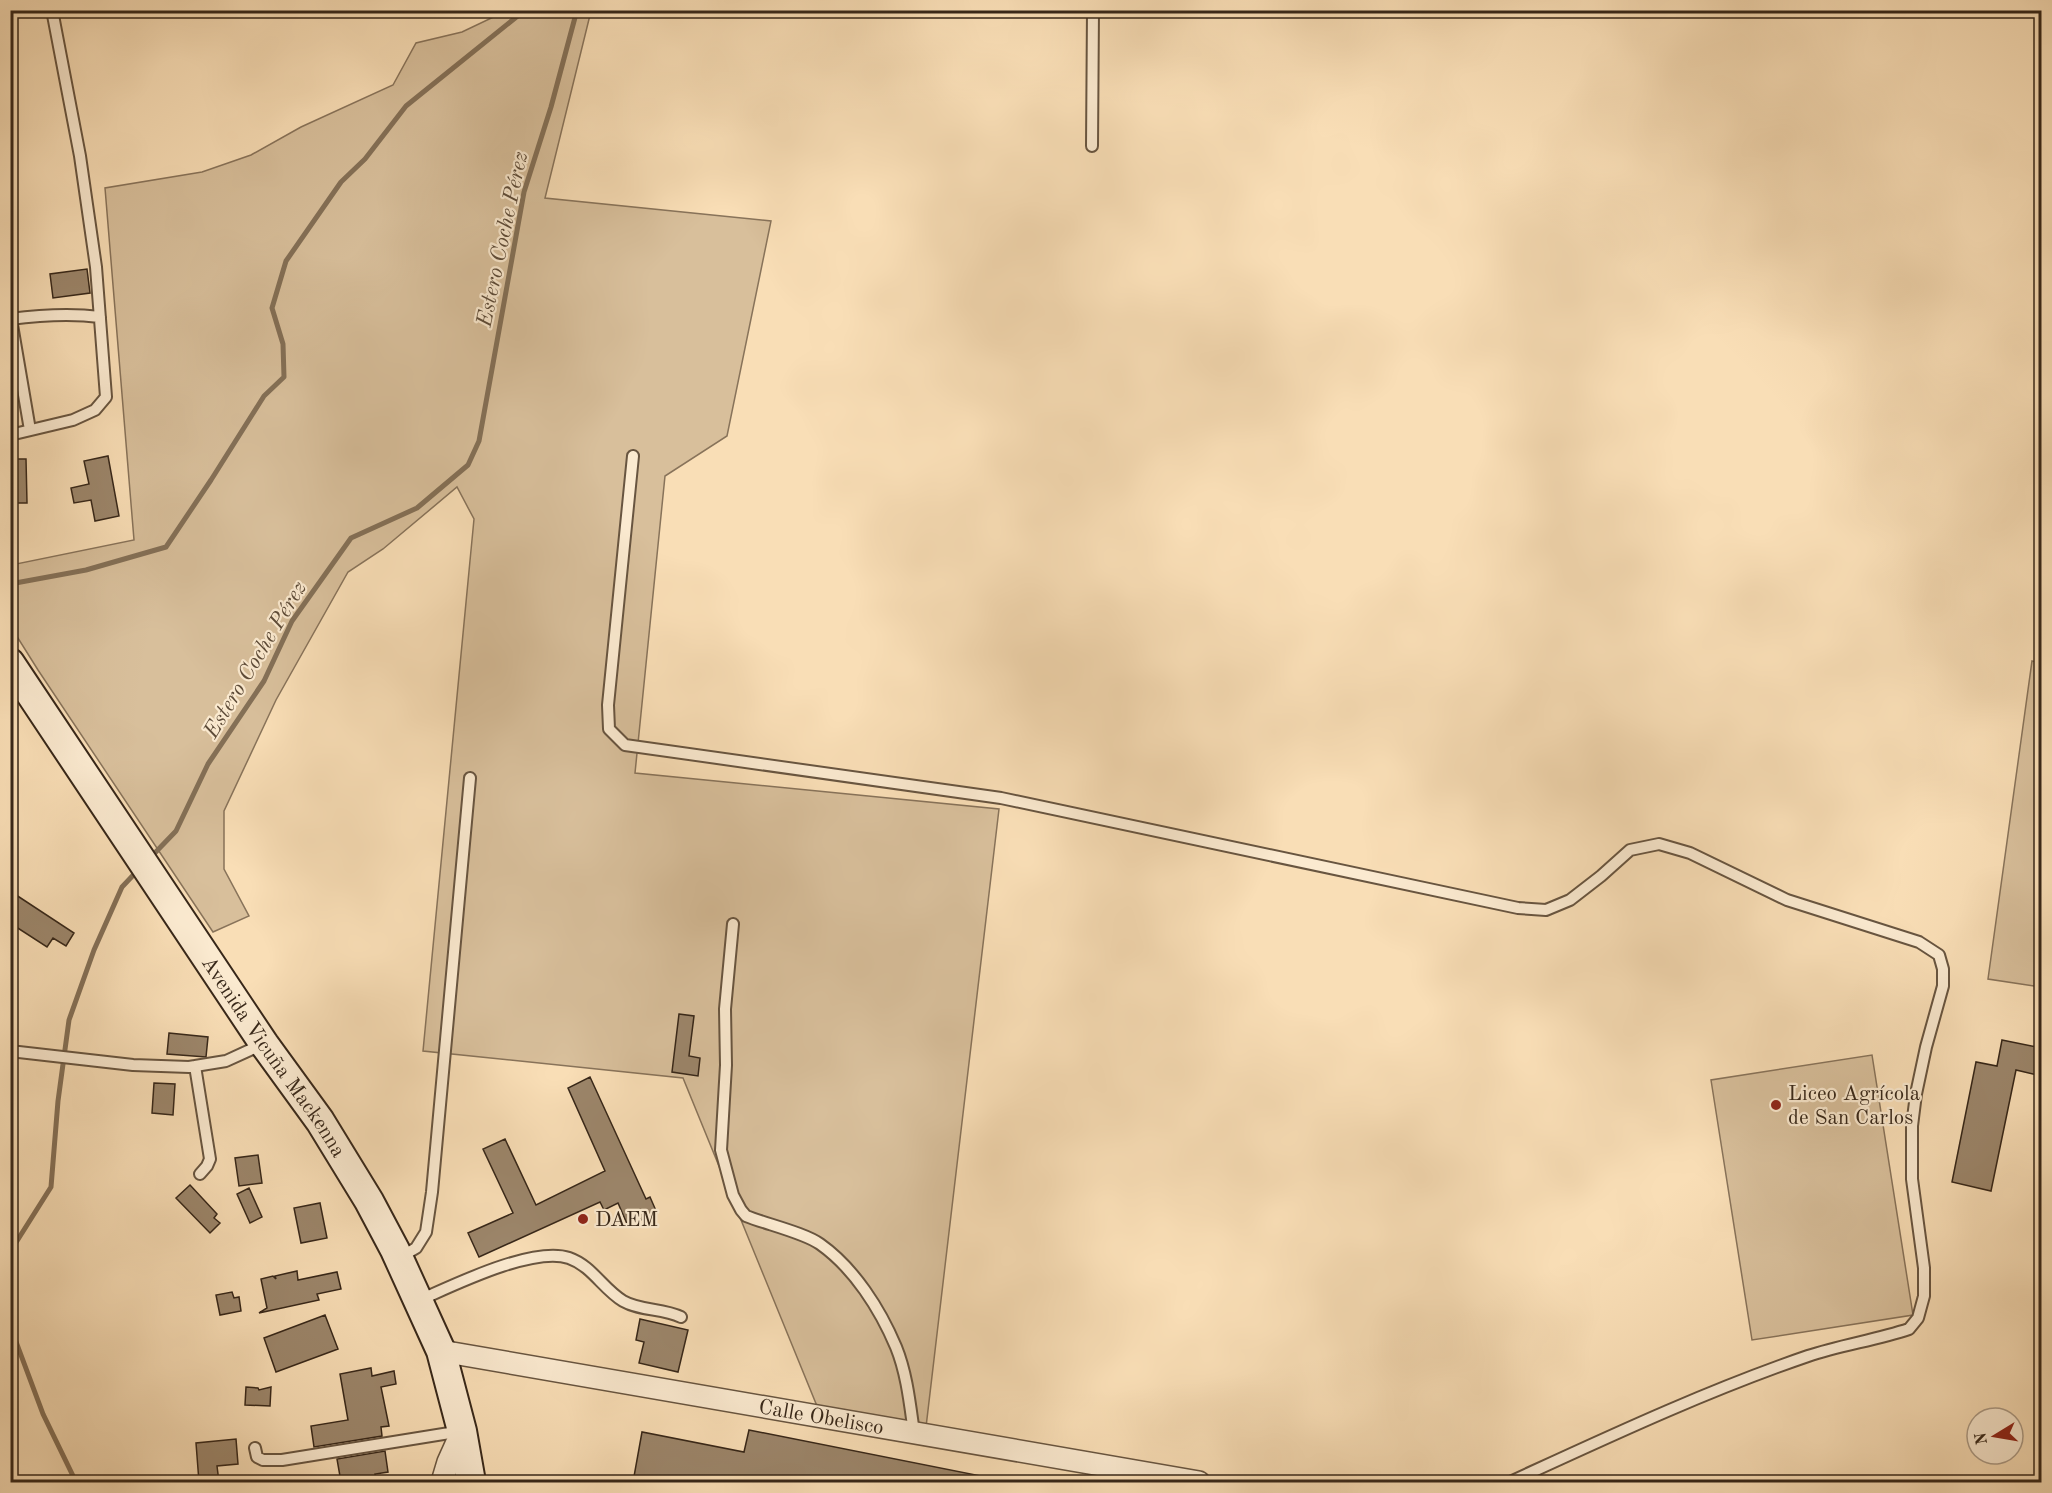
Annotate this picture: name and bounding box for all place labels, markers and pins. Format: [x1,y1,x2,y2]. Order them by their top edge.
place label: Liceo Agrícola de San Carlos [1788,1084,1920,1129]
marker: Liceo Agrícola de San Carlos [1769,1098,1783,1112]
place label: DAEM [595,1210,658,1231]
marker: DAEM [576,1212,590,1226]

